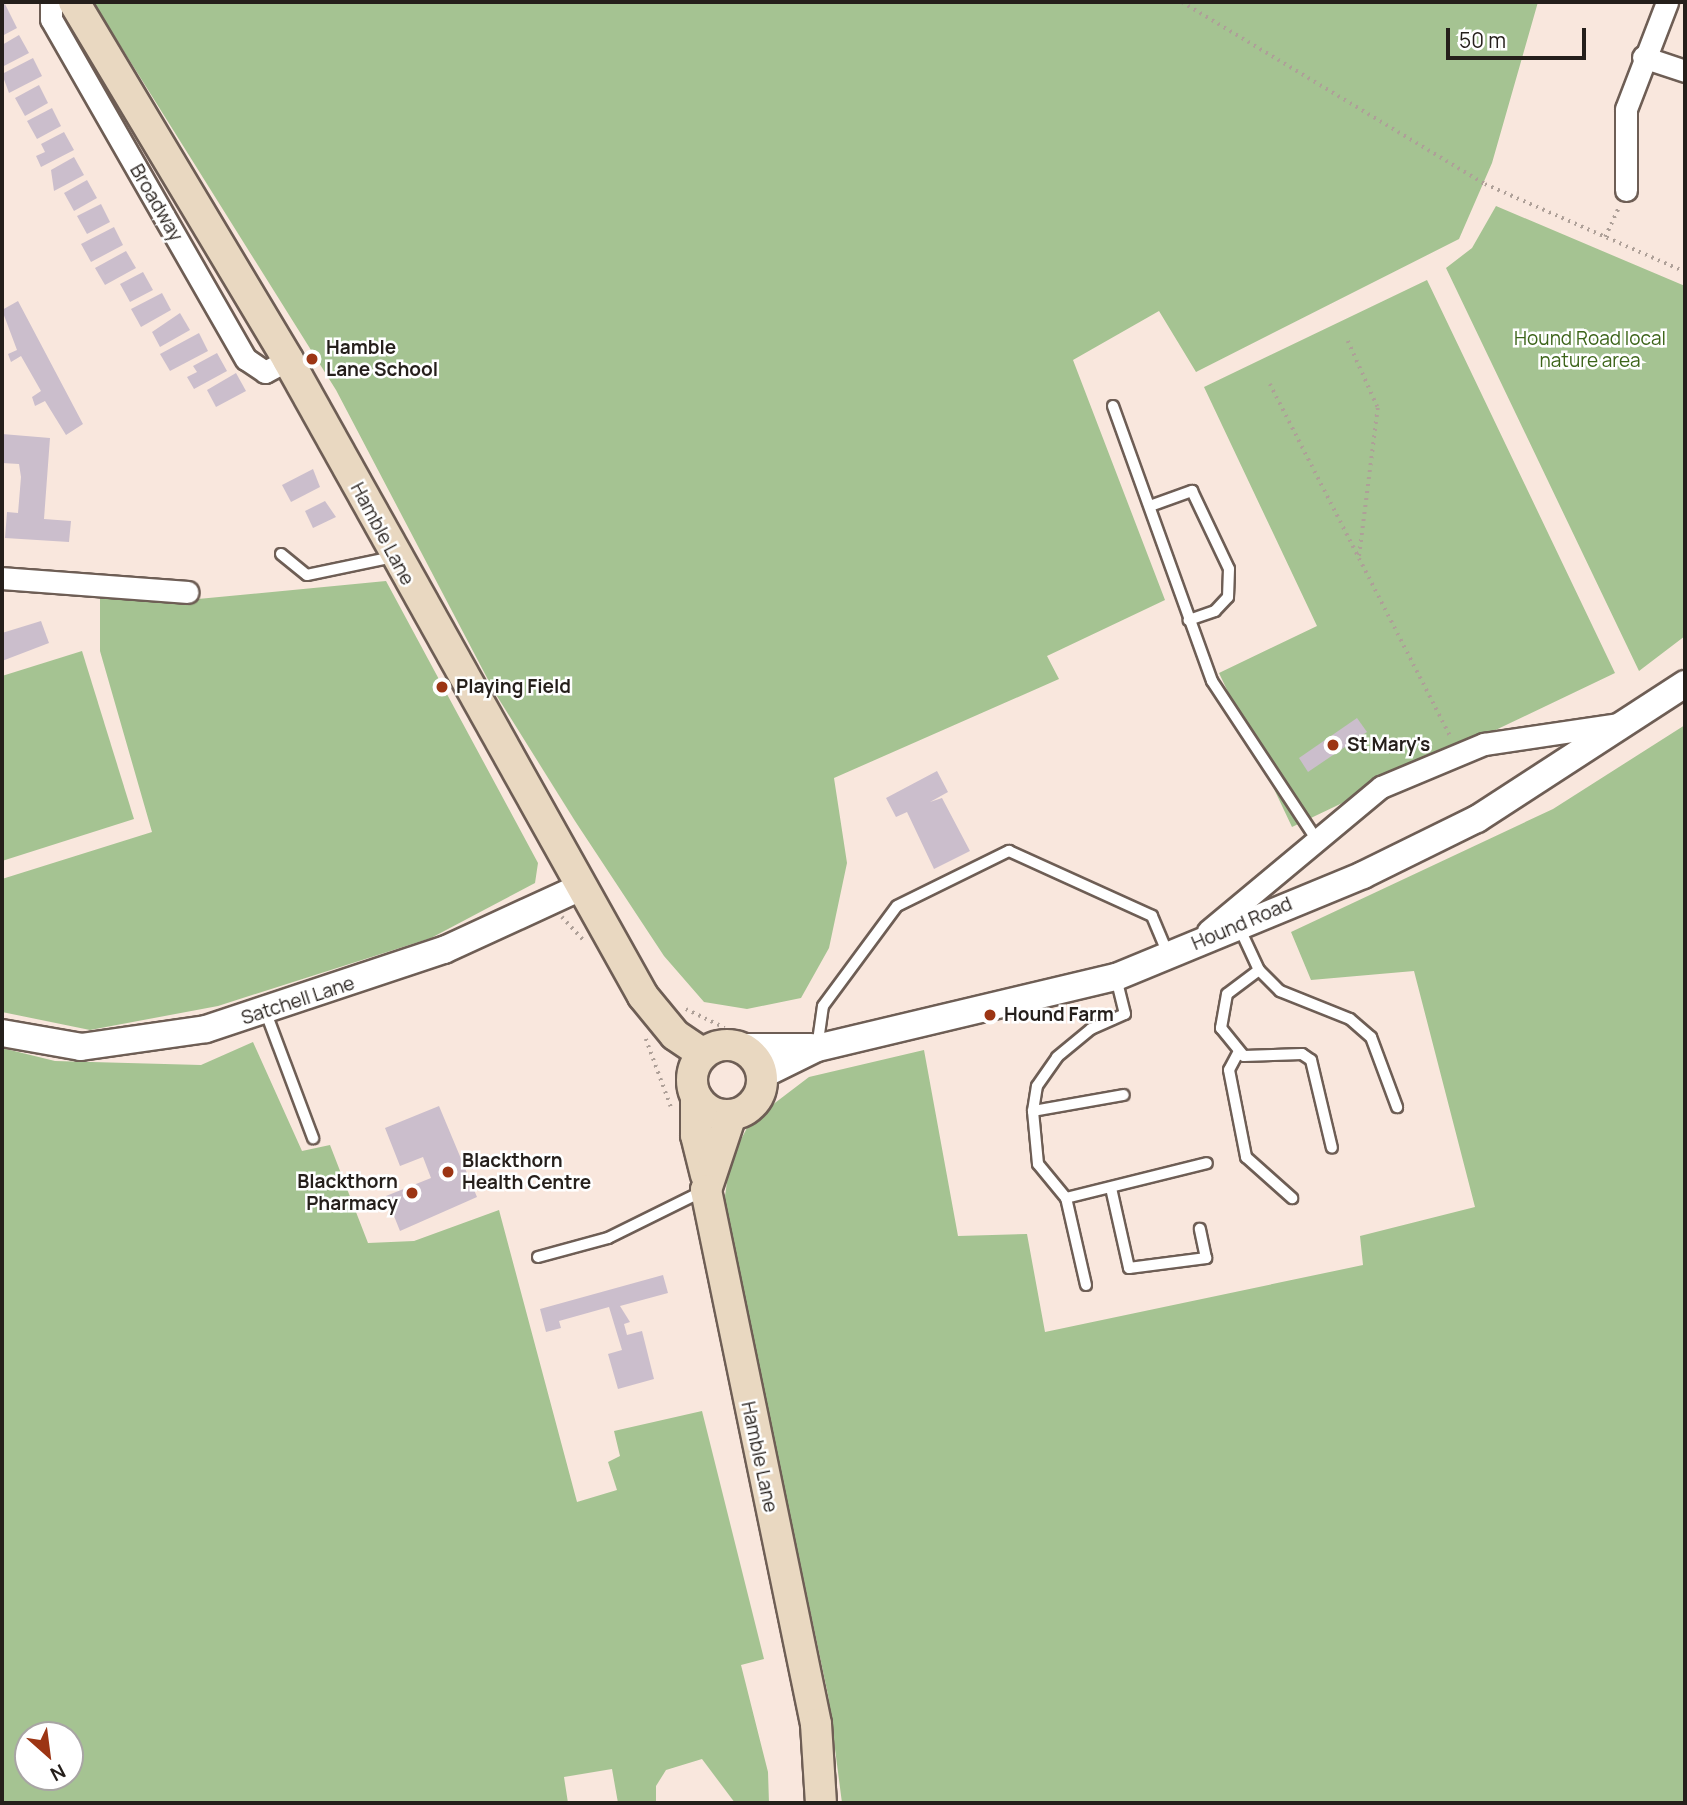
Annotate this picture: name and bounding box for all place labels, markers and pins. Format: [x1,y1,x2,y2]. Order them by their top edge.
place label: Hamble Lane School [326,337,438,381]
marker: Hamble Lane School [304,351,320,367]
place label: Playing Field [456,676,571,698]
marker: Playing Field [434,679,450,695]
place label: St Mary's [1347,734,1430,756]
marker: St Mary's [1325,737,1341,753]
place label: Hound Farm [1004,1004,1114,1026]
marker: Hound Farm [982,1007,998,1023]
place label: Blackthorn Health Centre [462,1150,591,1194]
marker: Blackthorn Health Centre [440,1164,456,1180]
place label: Blackthorn Pharmacy [297,1171,398,1215]
marker: Blackthorn Pharmacy [404,1185,420,1201]

